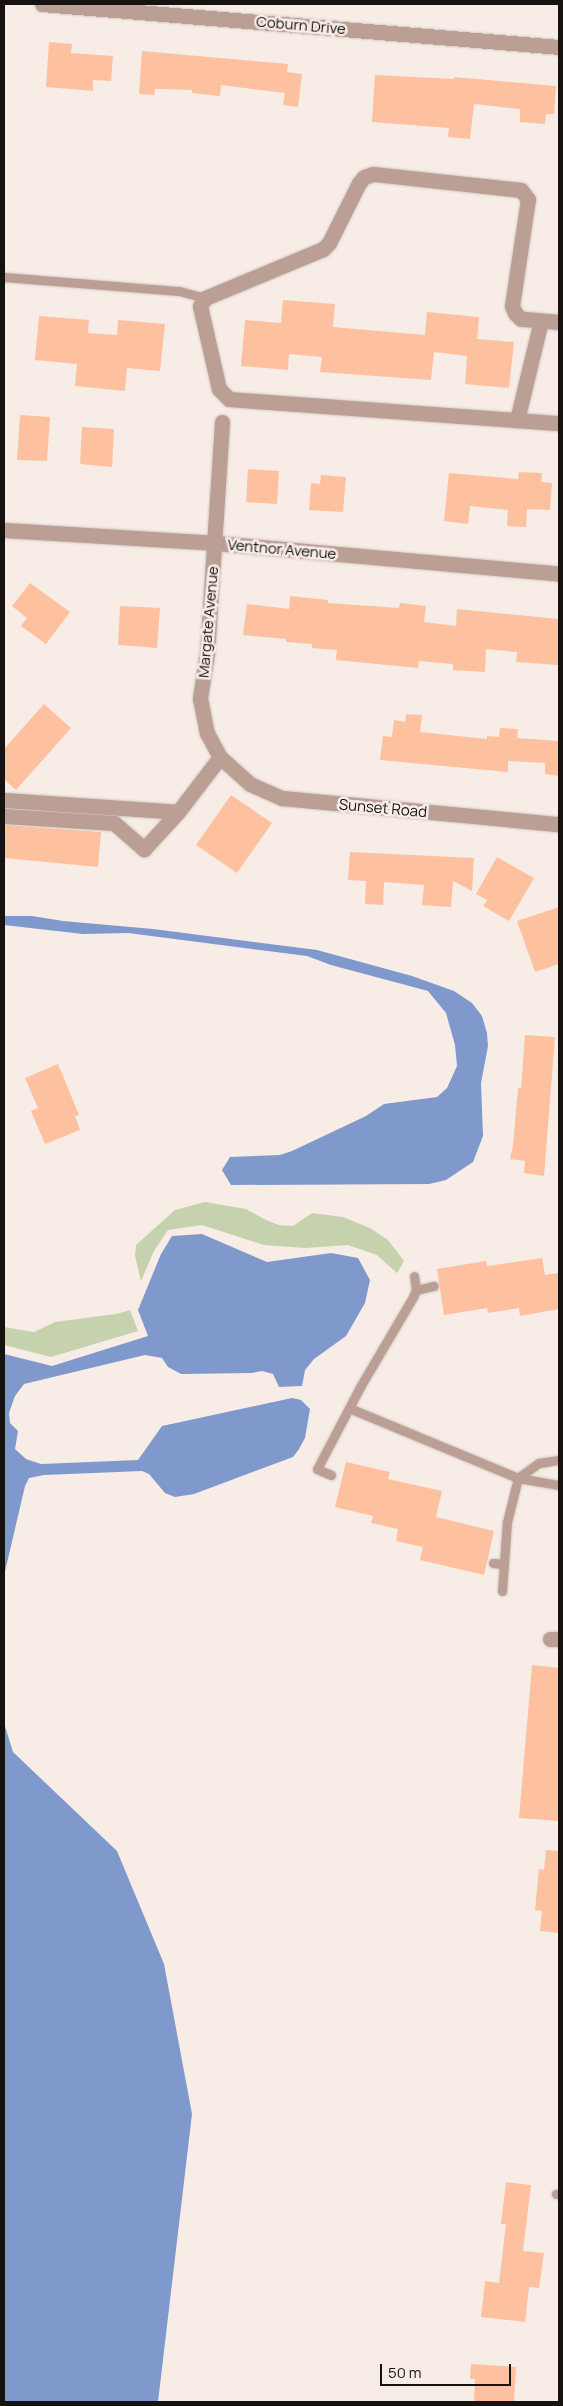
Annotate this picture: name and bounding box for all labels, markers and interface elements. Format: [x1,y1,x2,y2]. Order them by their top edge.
street label: Coburn Drive [255,12,347,38]
street label: Ventnor Avenue [227,535,337,563]
street label: Margate Avenue [194,565,222,679]
street label: Sunset Road [338,795,428,821]
scale bar [383,2354,514,2386]
text: 50 m [388,2362,422,2383]

